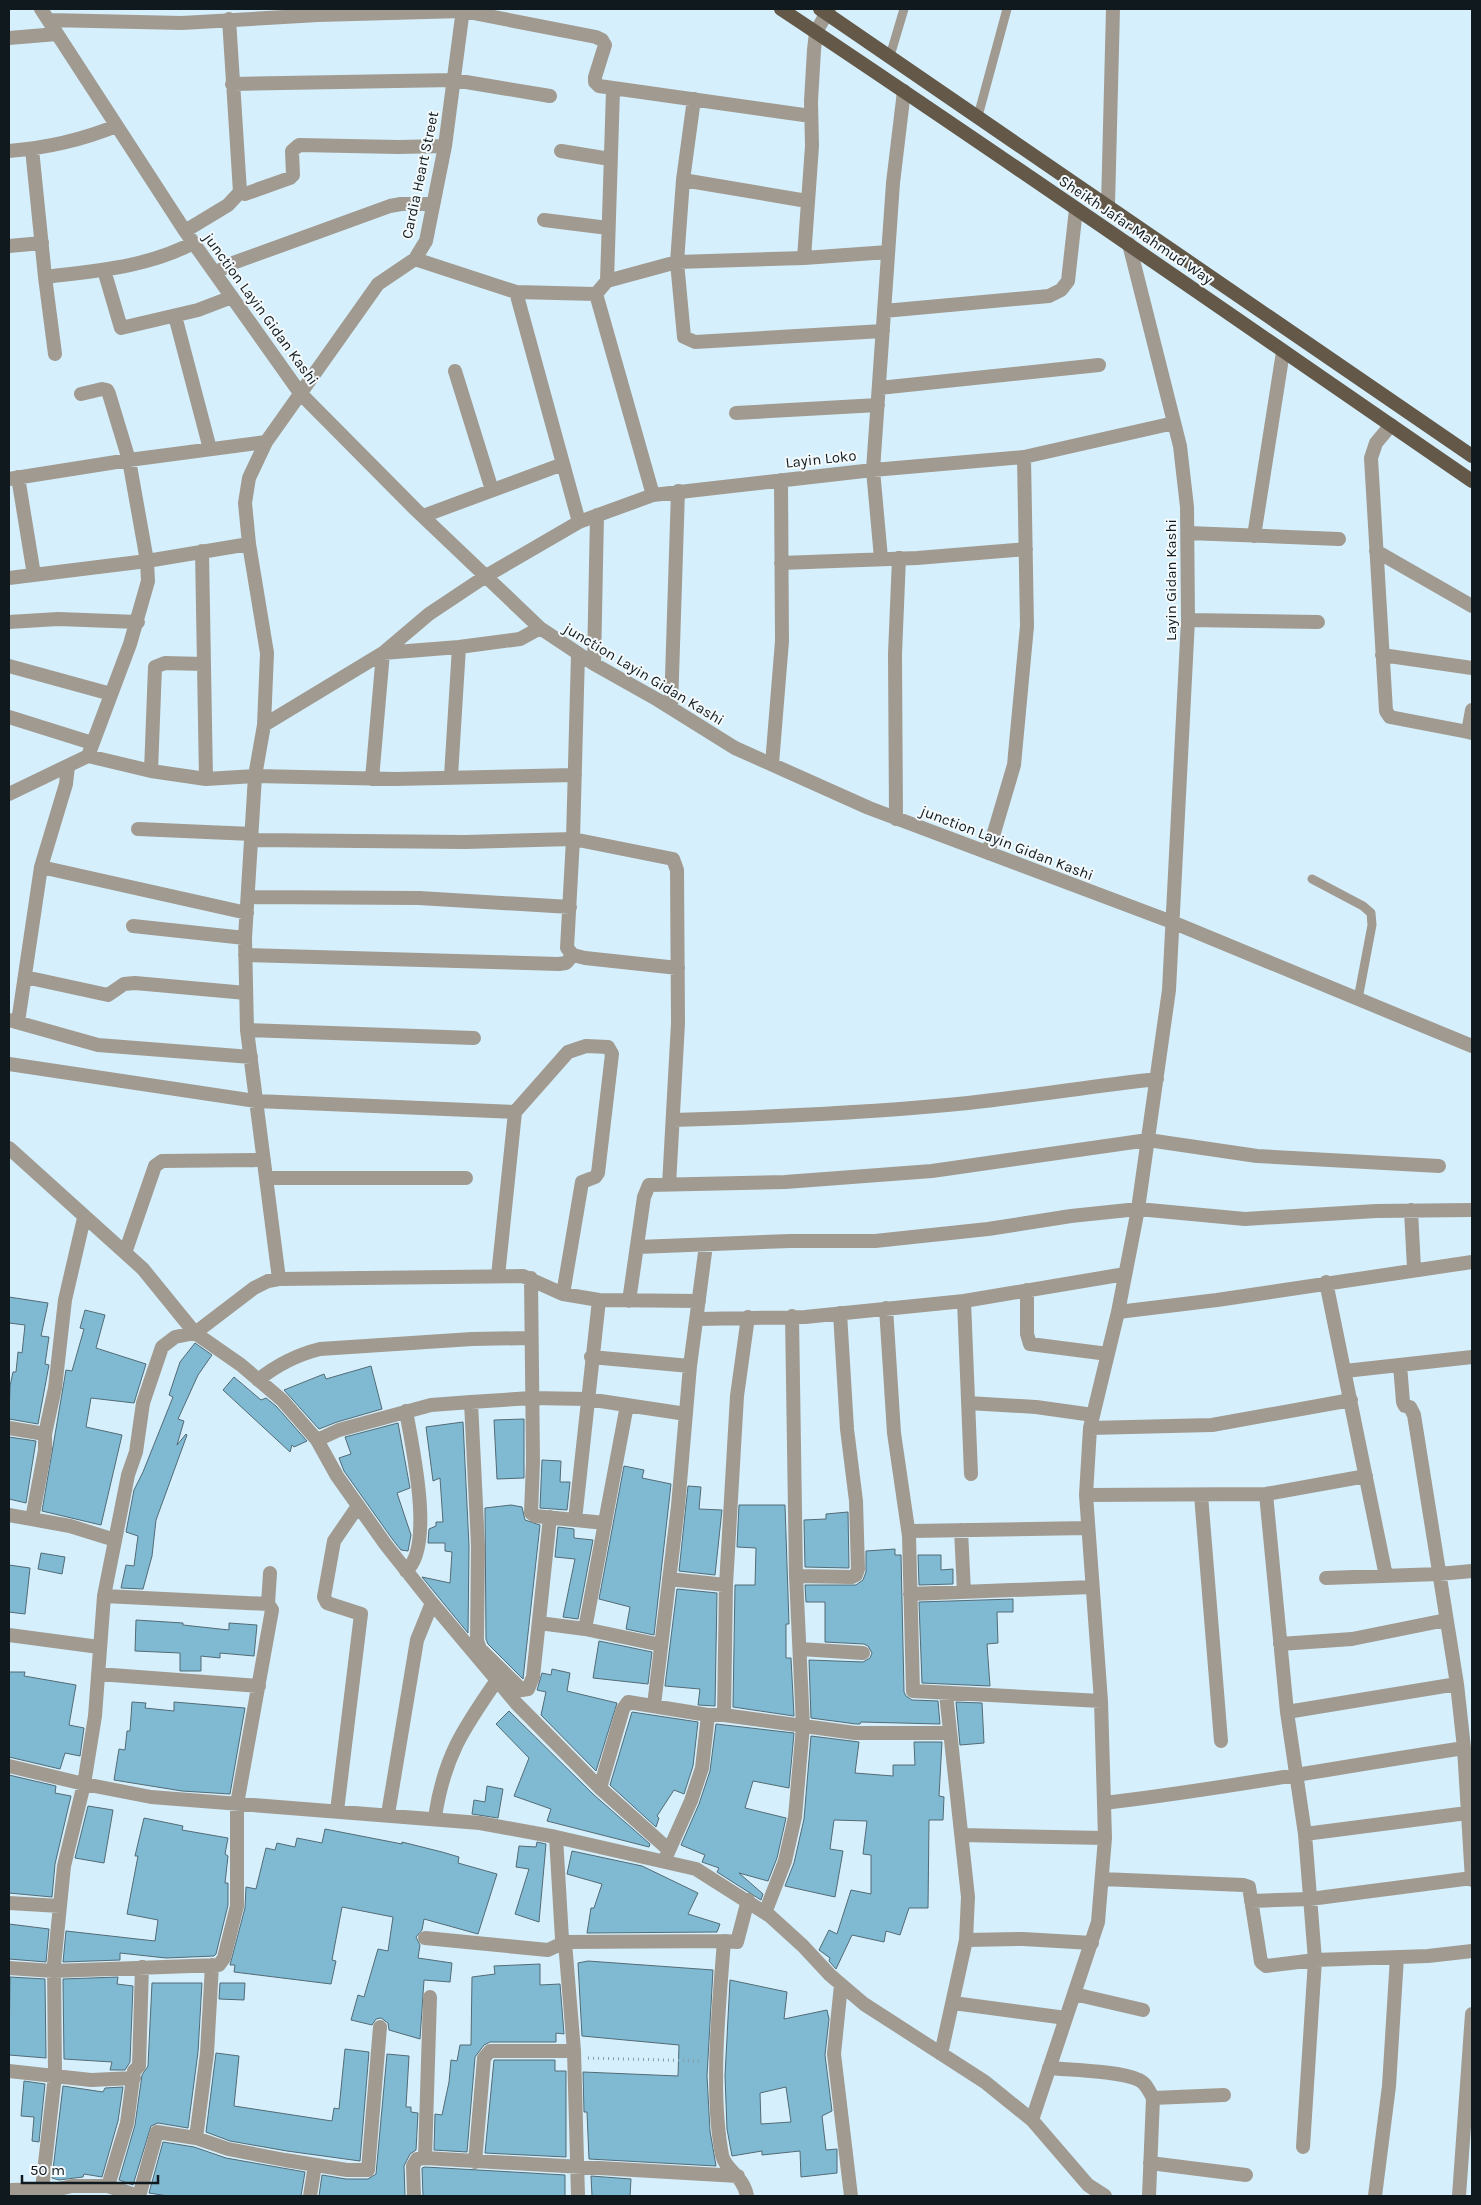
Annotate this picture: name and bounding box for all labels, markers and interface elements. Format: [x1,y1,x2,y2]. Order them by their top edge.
street label: Cardia Heart Street [398,109,442,240]
street label: Sheikh Jafar Mahmud Way [1056,172,1216,288]
street label: junction Layin Gidan Kashi [199,228,322,389]
street label: Layin Loko [785,446,857,472]
street label: Layin Gidan Kashi [1162,519,1180,641]
street label: junction Layin Gidan Kashi [559,618,727,729]
street label: junction Layin Gidan Kashi [916,801,1096,884]
scale bar [22,2152,159,2184]
text: 50 m [30,2161,65,2179]

